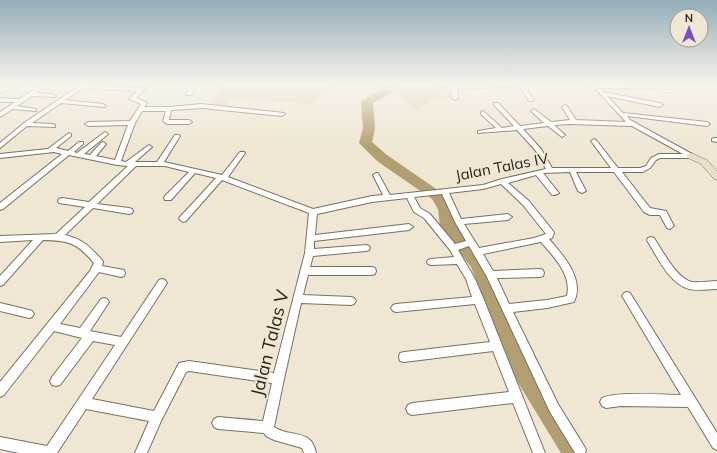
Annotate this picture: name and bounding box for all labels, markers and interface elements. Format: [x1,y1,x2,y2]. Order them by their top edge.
north arrow [669,8,709,48]
text: N [685,11,693,25]
street label: Jalan Talas IV [454,148,551,185]
street label: Jalan Talas V [245,287,294,398]

